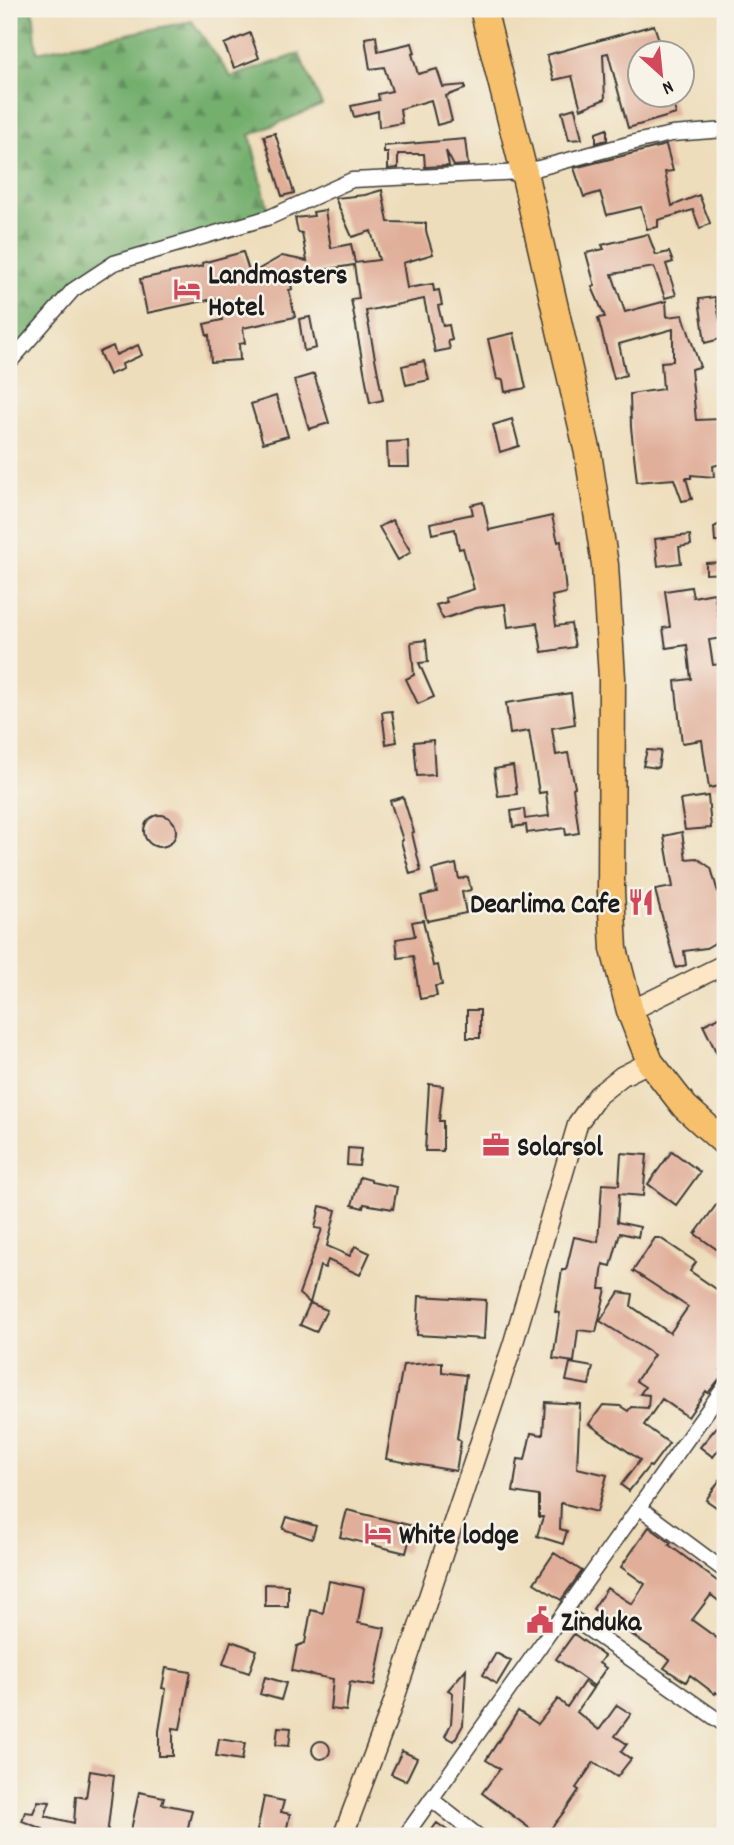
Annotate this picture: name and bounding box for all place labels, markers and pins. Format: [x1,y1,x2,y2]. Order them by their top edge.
place label: Landmasters Hotel [208,258,348,330]
hotel icon: Landmasters Hotel [172,274,202,304]
place label: Dearlima Cafe [470,887,620,927]
restaurant icon: Dearlima Cafe [626,887,656,917]
office icon: Solarsol [481,1130,511,1160]
place label: Solarsol [517,1130,603,1170]
hotel icon: White lodge [363,1518,393,1548]
place label: White lodge [399,1518,519,1558]
public building icon: Zinduka [525,1605,555,1635]
place label: Zinduka [561,1605,642,1645]

